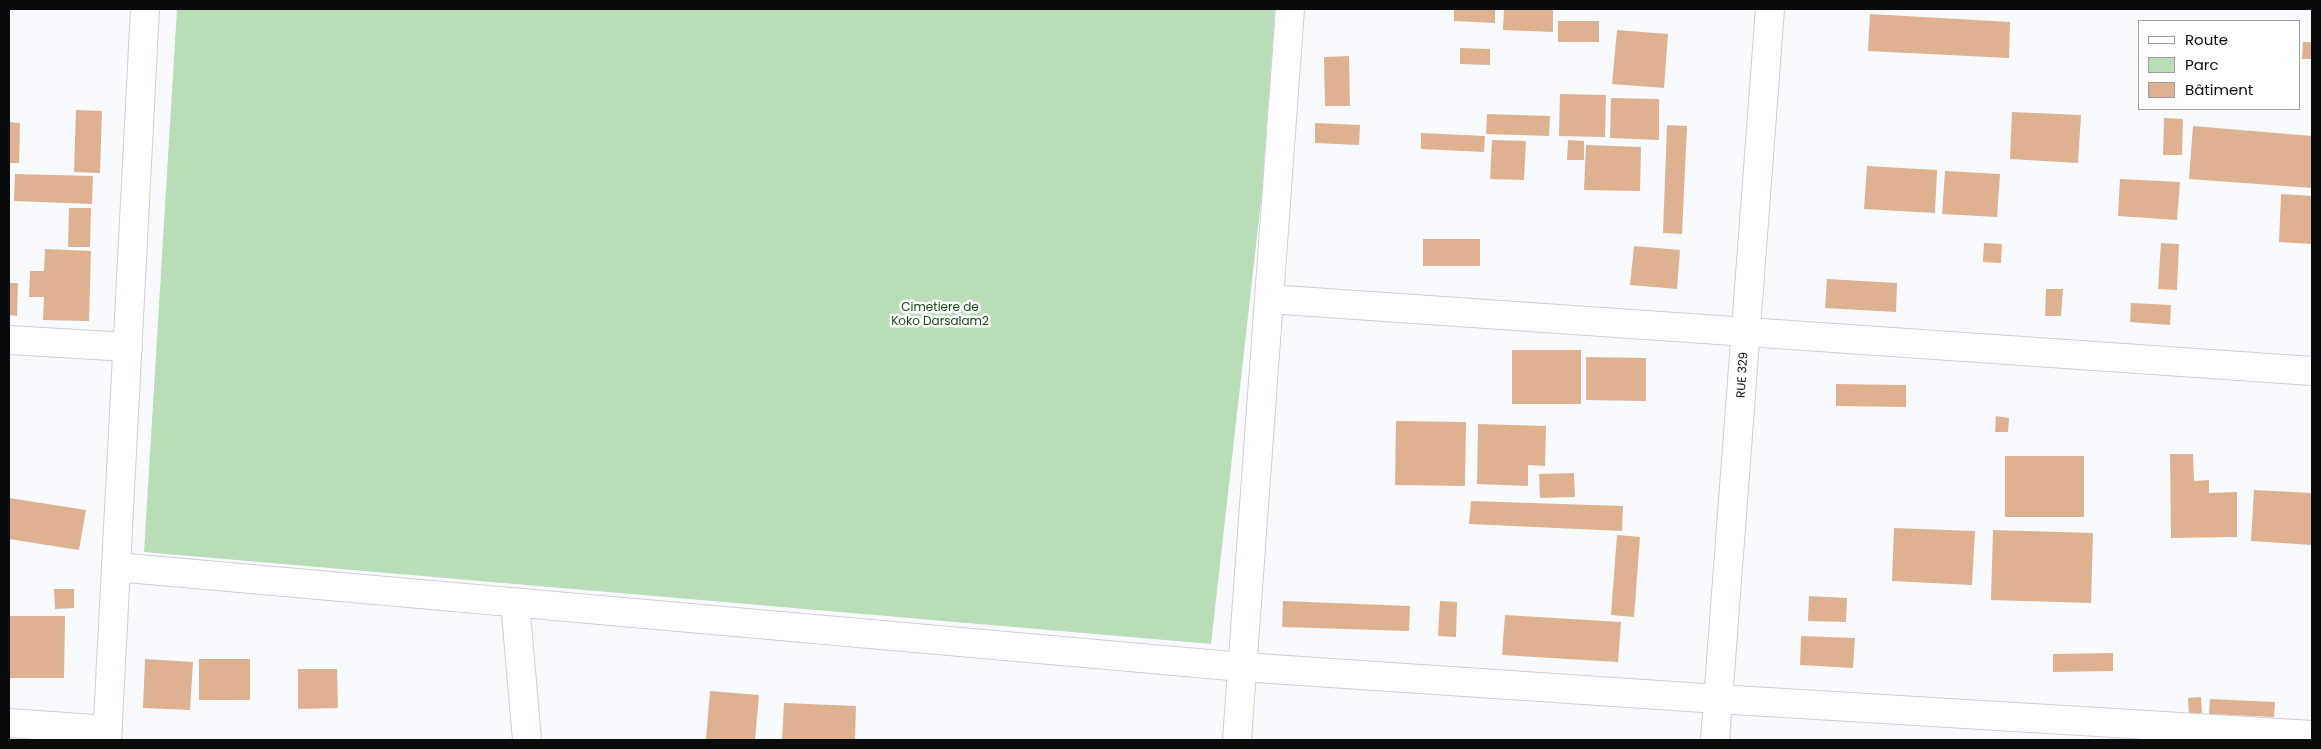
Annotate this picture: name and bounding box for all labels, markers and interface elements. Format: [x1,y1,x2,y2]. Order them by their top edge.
legend [2138,20,2301,110]
text: Route [2185,29,2228,50]
text: Parc [2185,54,2219,75]
text: Bâtiment [2185,79,2253,100]
park label: Cimetiere de Koko Darsalam2 [891,301,989,329]
street label: RUE 329 [1734,351,1752,399]

